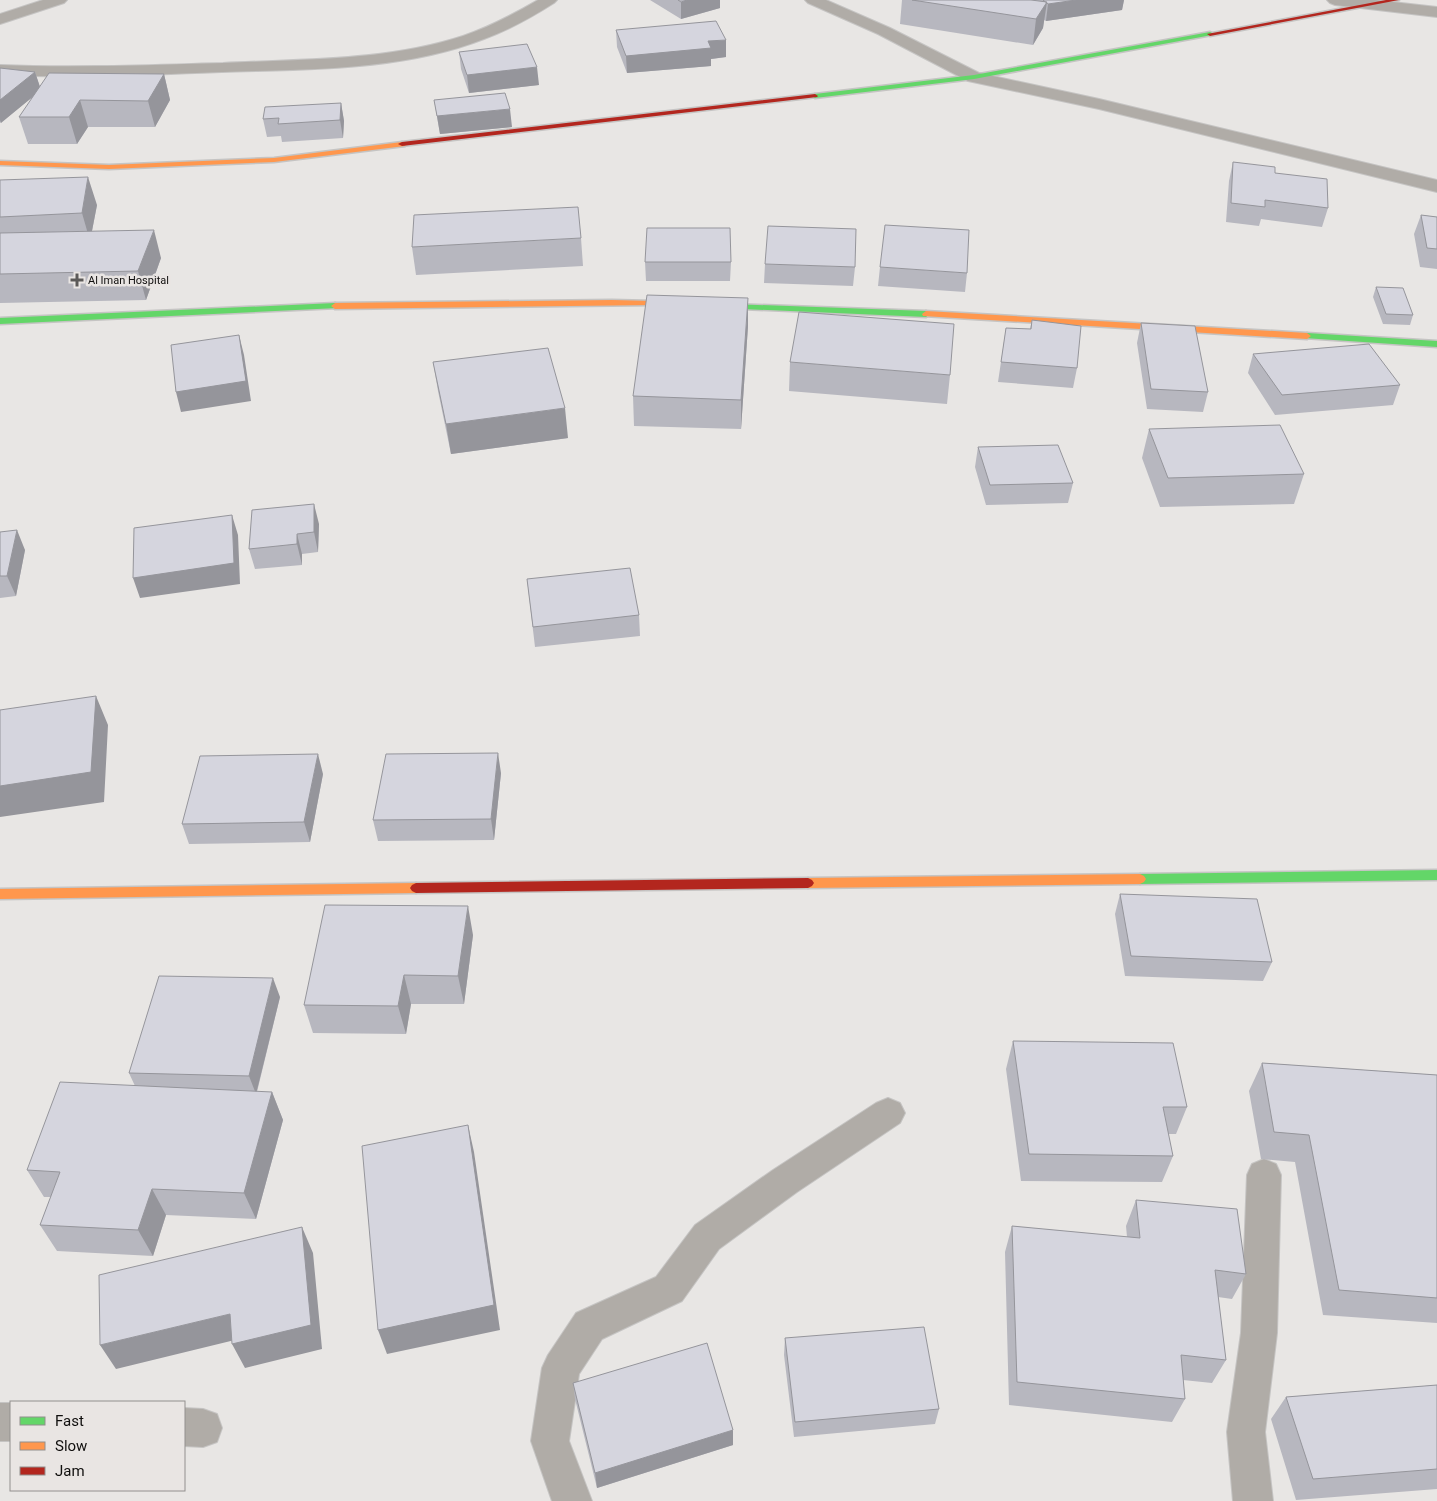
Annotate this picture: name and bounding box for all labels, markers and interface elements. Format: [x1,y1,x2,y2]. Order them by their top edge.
marker: Al Iman Hospital [70,273,84,287]
place label: Al Iman Hospital [88,274,169,287]
legend [10,1401,185,1491]
text: Fast [55,1412,84,1430]
text: Slow [55,1437,87,1455]
text: Jam [55,1462,85,1480]

